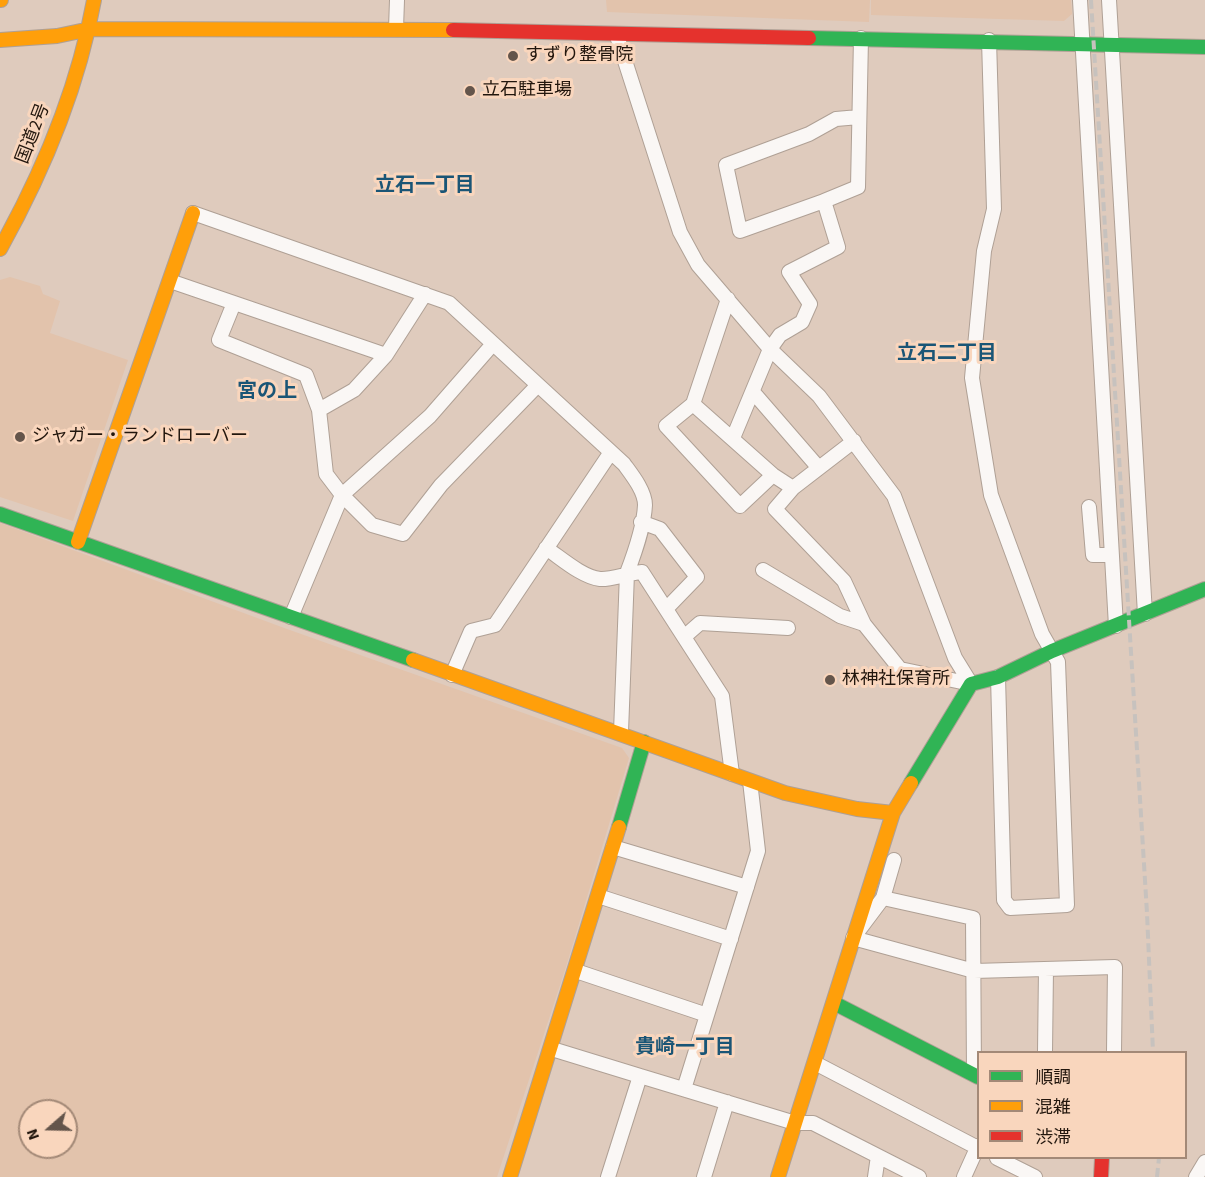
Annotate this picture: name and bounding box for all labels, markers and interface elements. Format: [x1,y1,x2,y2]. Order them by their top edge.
place label: すずり整骨院 [525,45,633,67]
marker: すずり整骨院 [506,49,520,63]
place label: 立石駐車場 [482,80,572,102]
marker: 立石駐車場 [463,84,477,98]
street label: 国道2号 [13,101,55,167]
district label: 立石一丁目 [375,175,475,199]
district label: 立石二丁目 [897,343,997,367]
district label: 宮の上 [237,381,297,405]
place label: ジャガー・ランドローバー [32,426,248,448]
marker: ジャガー・ランドローバー [13,430,27,444]
place label: 林神社保育所 [842,669,950,691]
marker: 林神社保育所 [823,673,837,687]
district label: 貴崎一丁目 [635,1037,735,1061]
legend [977,1051,1187,1159]
text: 順調 [1035,1065,1071,1090]
text: 混雑 [1035,1095,1071,1120]
north arrow [18,1099,78,1159]
text: 渋滞 [1035,1125,1071,1150]
text: N [21,1126,45,1143]

